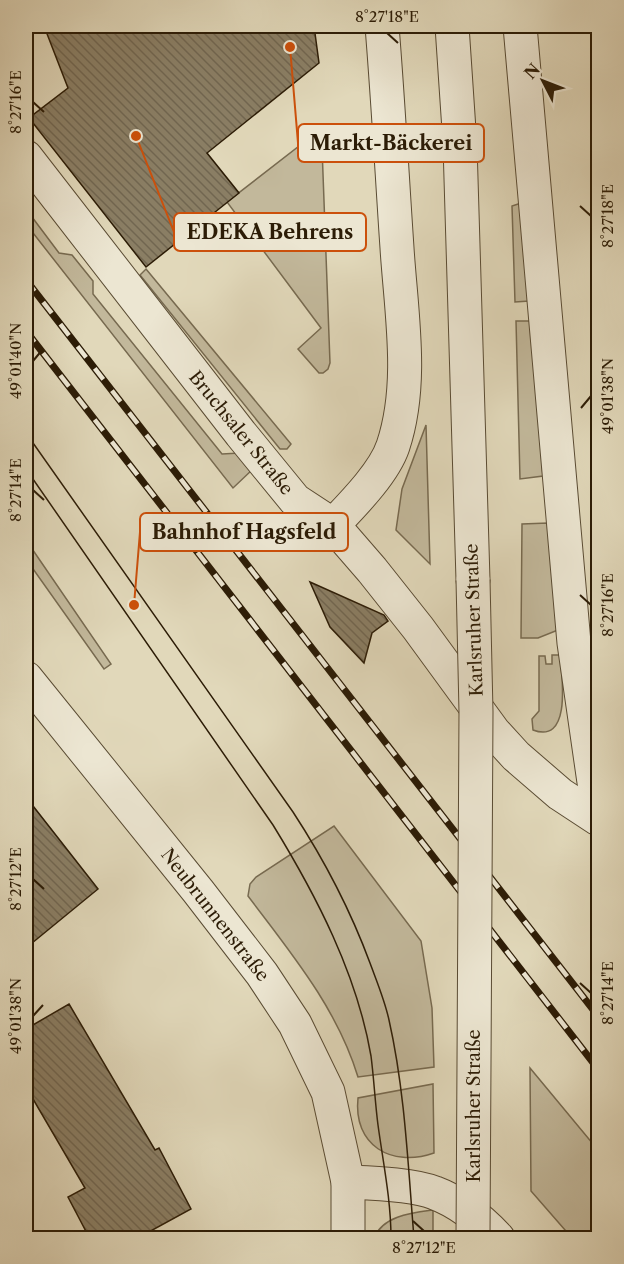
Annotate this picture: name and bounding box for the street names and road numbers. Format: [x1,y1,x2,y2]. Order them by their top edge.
street label: Bruchsaler Straße [184,366,298,500]
street label: Karlsruher Straße [460,543,488,697]
street label: Neubrunnenstraße [156,844,274,986]
street label: Karlsruher Straße [463,1029,485,1183]

